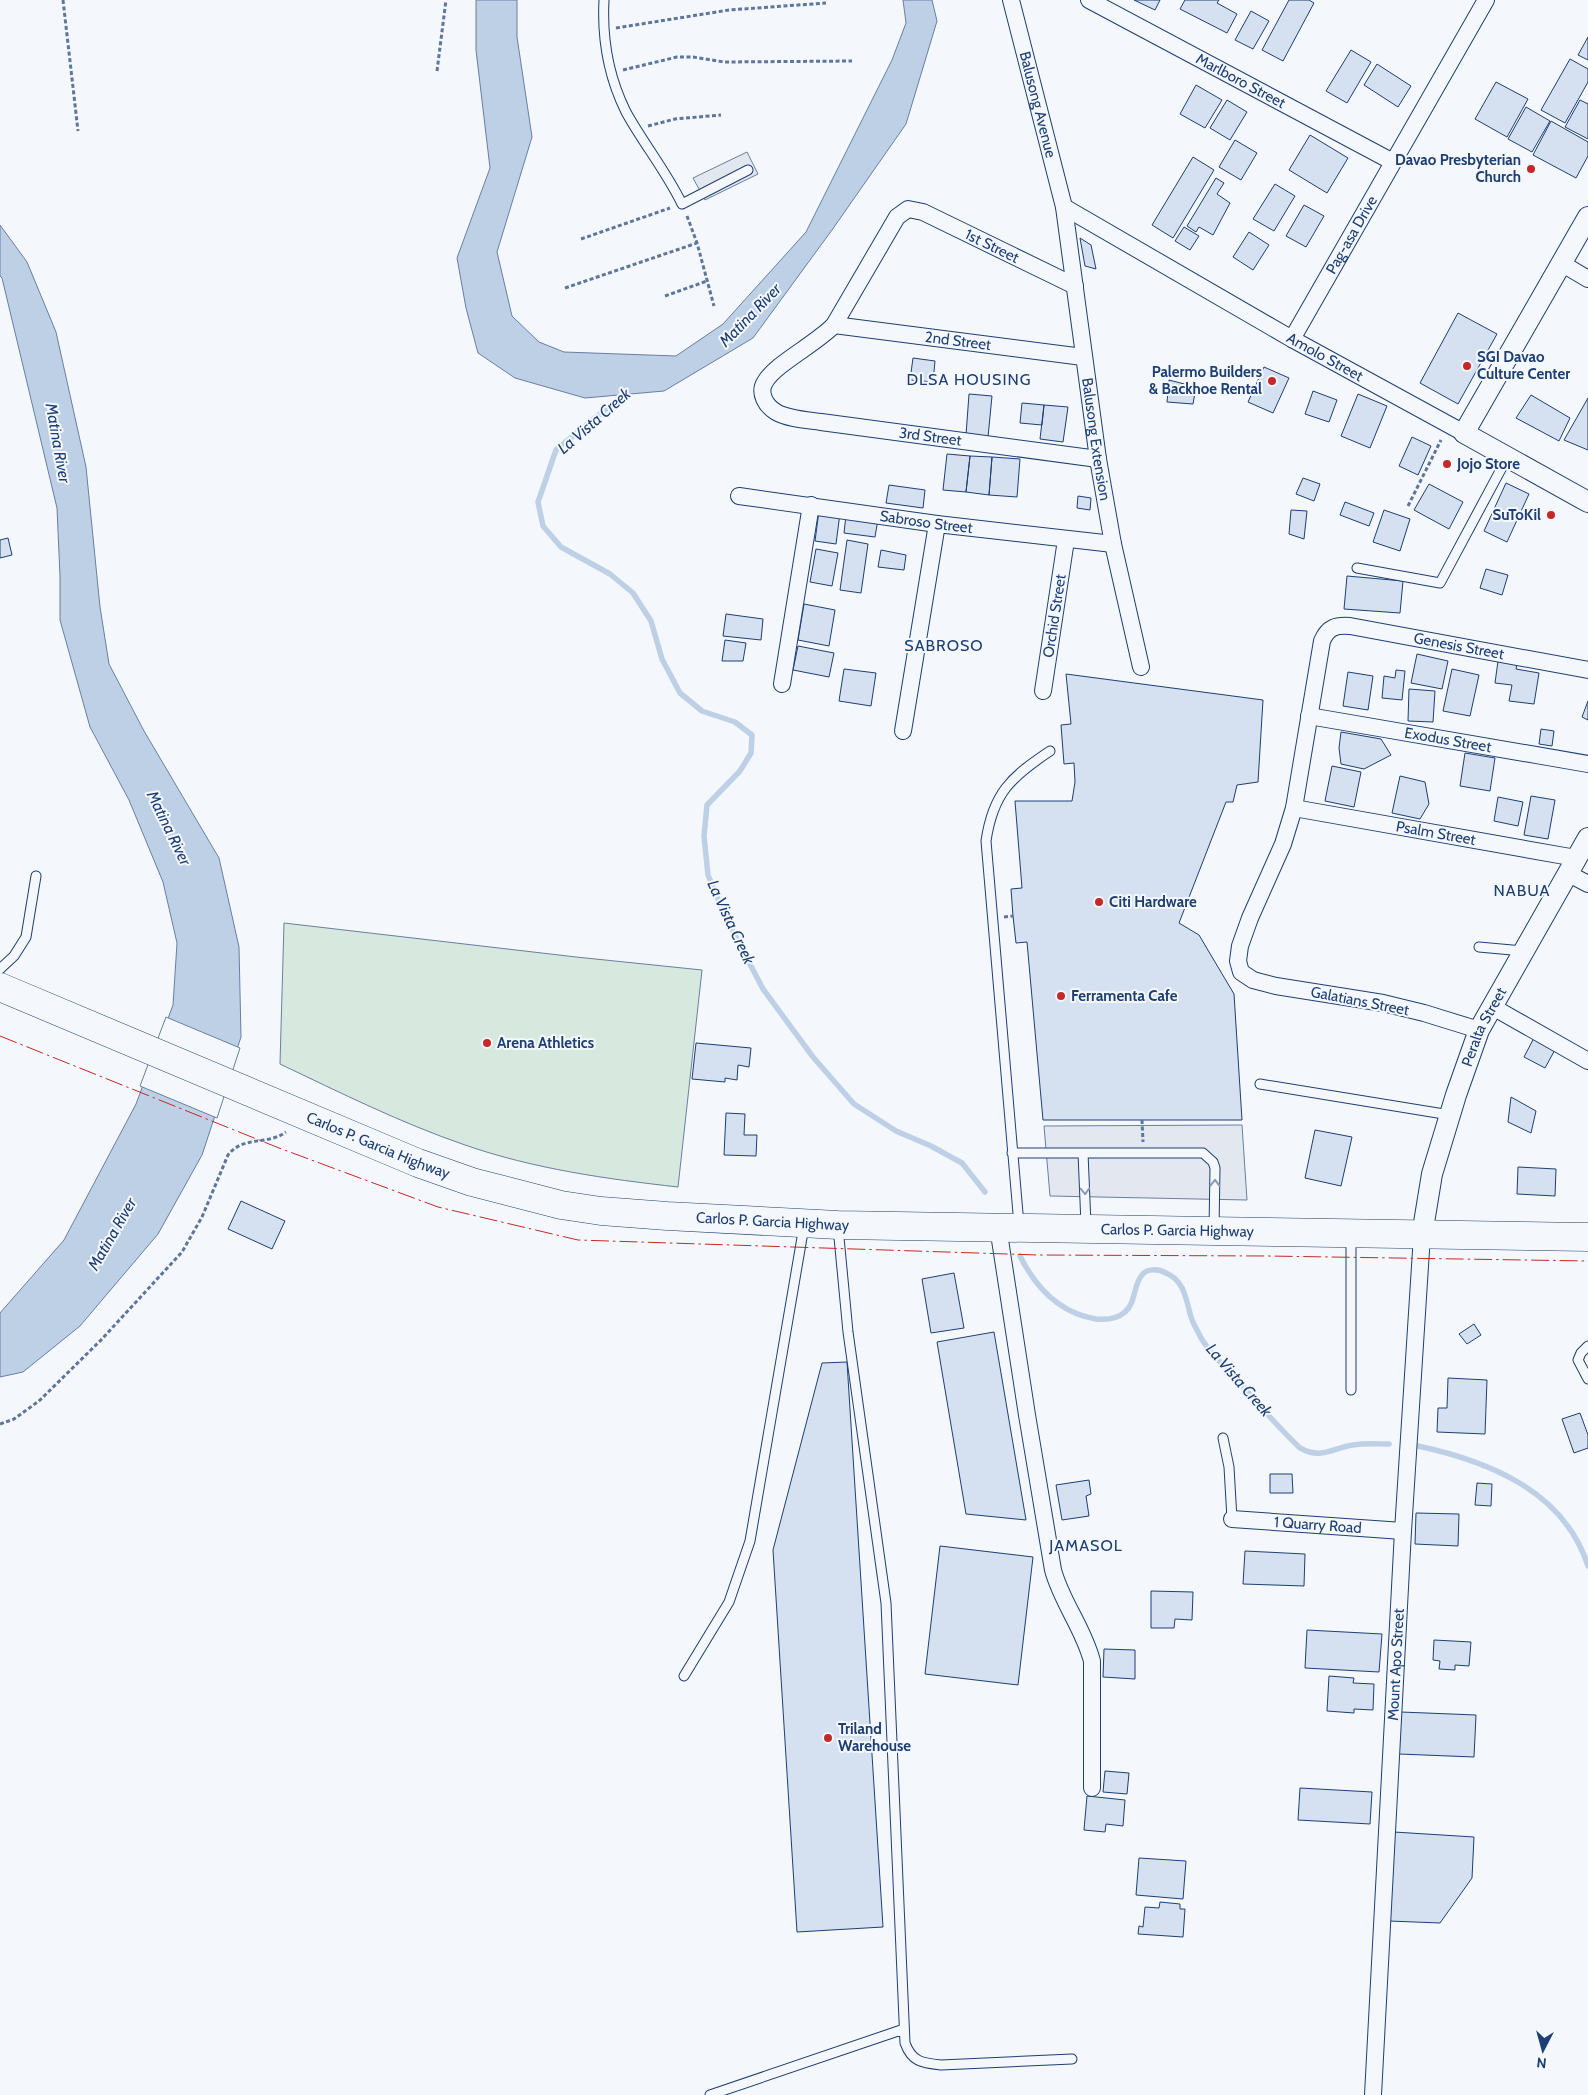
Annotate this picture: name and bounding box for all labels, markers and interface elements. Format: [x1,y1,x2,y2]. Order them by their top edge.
street label: Balusong Avenue [1016,50,1060,160]
street label: Marlboro Street [1193,50,1289,112]
place label: Davao Presbyterian Church [1395,151,1521,186]
marker: Davao Presbyterian Church [1525,163,1537,175]
street label: Pag-asa Drive [1322,192,1381,277]
street label: 1st Street [962,225,1022,267]
water label: Matina River [715,279,786,351]
street label: 2nd Street [924,328,992,354]
street label: Amolo Street [1283,329,1366,385]
place label: SGI Davao Culture Center [1477,348,1570,383]
marker: SGI Davao Culture Center [1461,360,1473,372]
place label: Palermo Builders & Backhoe Rental [1149,363,1262,398]
district label: DLSA HOUSING [906,370,1032,389]
marker: Palermo Builders & Backhoe Rental [1266,375,1278,387]
street label: Balusong Extension [1078,377,1114,502]
water label: La Vista Creek [554,383,635,458]
water label: Matina River [41,401,75,485]
street label: 3rd Street [898,424,963,450]
place label: Jojo Store [1456,455,1520,473]
marker: Jojo Store [1441,458,1453,470]
place label: SuToKil [1493,506,1541,524]
street label: Sabroso Street [879,507,974,537]
marker: SuToKil [1545,509,1557,521]
street label: Orchid Street [1039,573,1070,659]
street label: Genesis Street [1412,629,1505,663]
district label: SABROSO [904,636,984,655]
street label: Exodus Street [1403,724,1493,756]
water label: Matina River [142,787,196,869]
street label: Psalm Street [1395,817,1477,849]
water label: La Vista Creek [703,877,759,968]
district label: NABUA [1494,881,1550,900]
place label: Citi Hardware [1109,893,1197,911]
marker: Citi Hardware [1093,896,1105,908]
street label: Galatians Street [1309,983,1411,1019]
street label: Peralta Street [1458,984,1510,1069]
place label: Ferramenta Cafe [1071,987,1178,1005]
marker: Ferramenta Cafe [1055,990,1067,1002]
place label: Arena Athletics [497,1034,594,1052]
marker: Arena Athletics [481,1037,493,1049]
street label: Carlos P. Garcia Highway [304,1108,453,1183]
one-way arrow [1210,1178,1220,1186]
one-way arrow [1079,1187,1090,1195]
water label: Matina River [83,1193,141,1274]
street label: Carlos P. Garcia Highway [695,1209,850,1234]
street label: Carlos P. Garcia Highway [1101,1220,1255,1241]
water label: La Vista Creek [1202,1340,1277,1421]
street label: 1 Quarry Road [1273,1513,1362,1537]
district label: JAMASOL [1048,1536,1123,1555]
street label: Mount Apo Street [1384,1608,1408,1721]
place label: Triland Warehouse [838,1720,911,1755]
marker: Triland Warehouse [822,1732,834,1744]
north arrow [1518,2025,1568,2075]
text: N [1536,2053,1548,2072]

